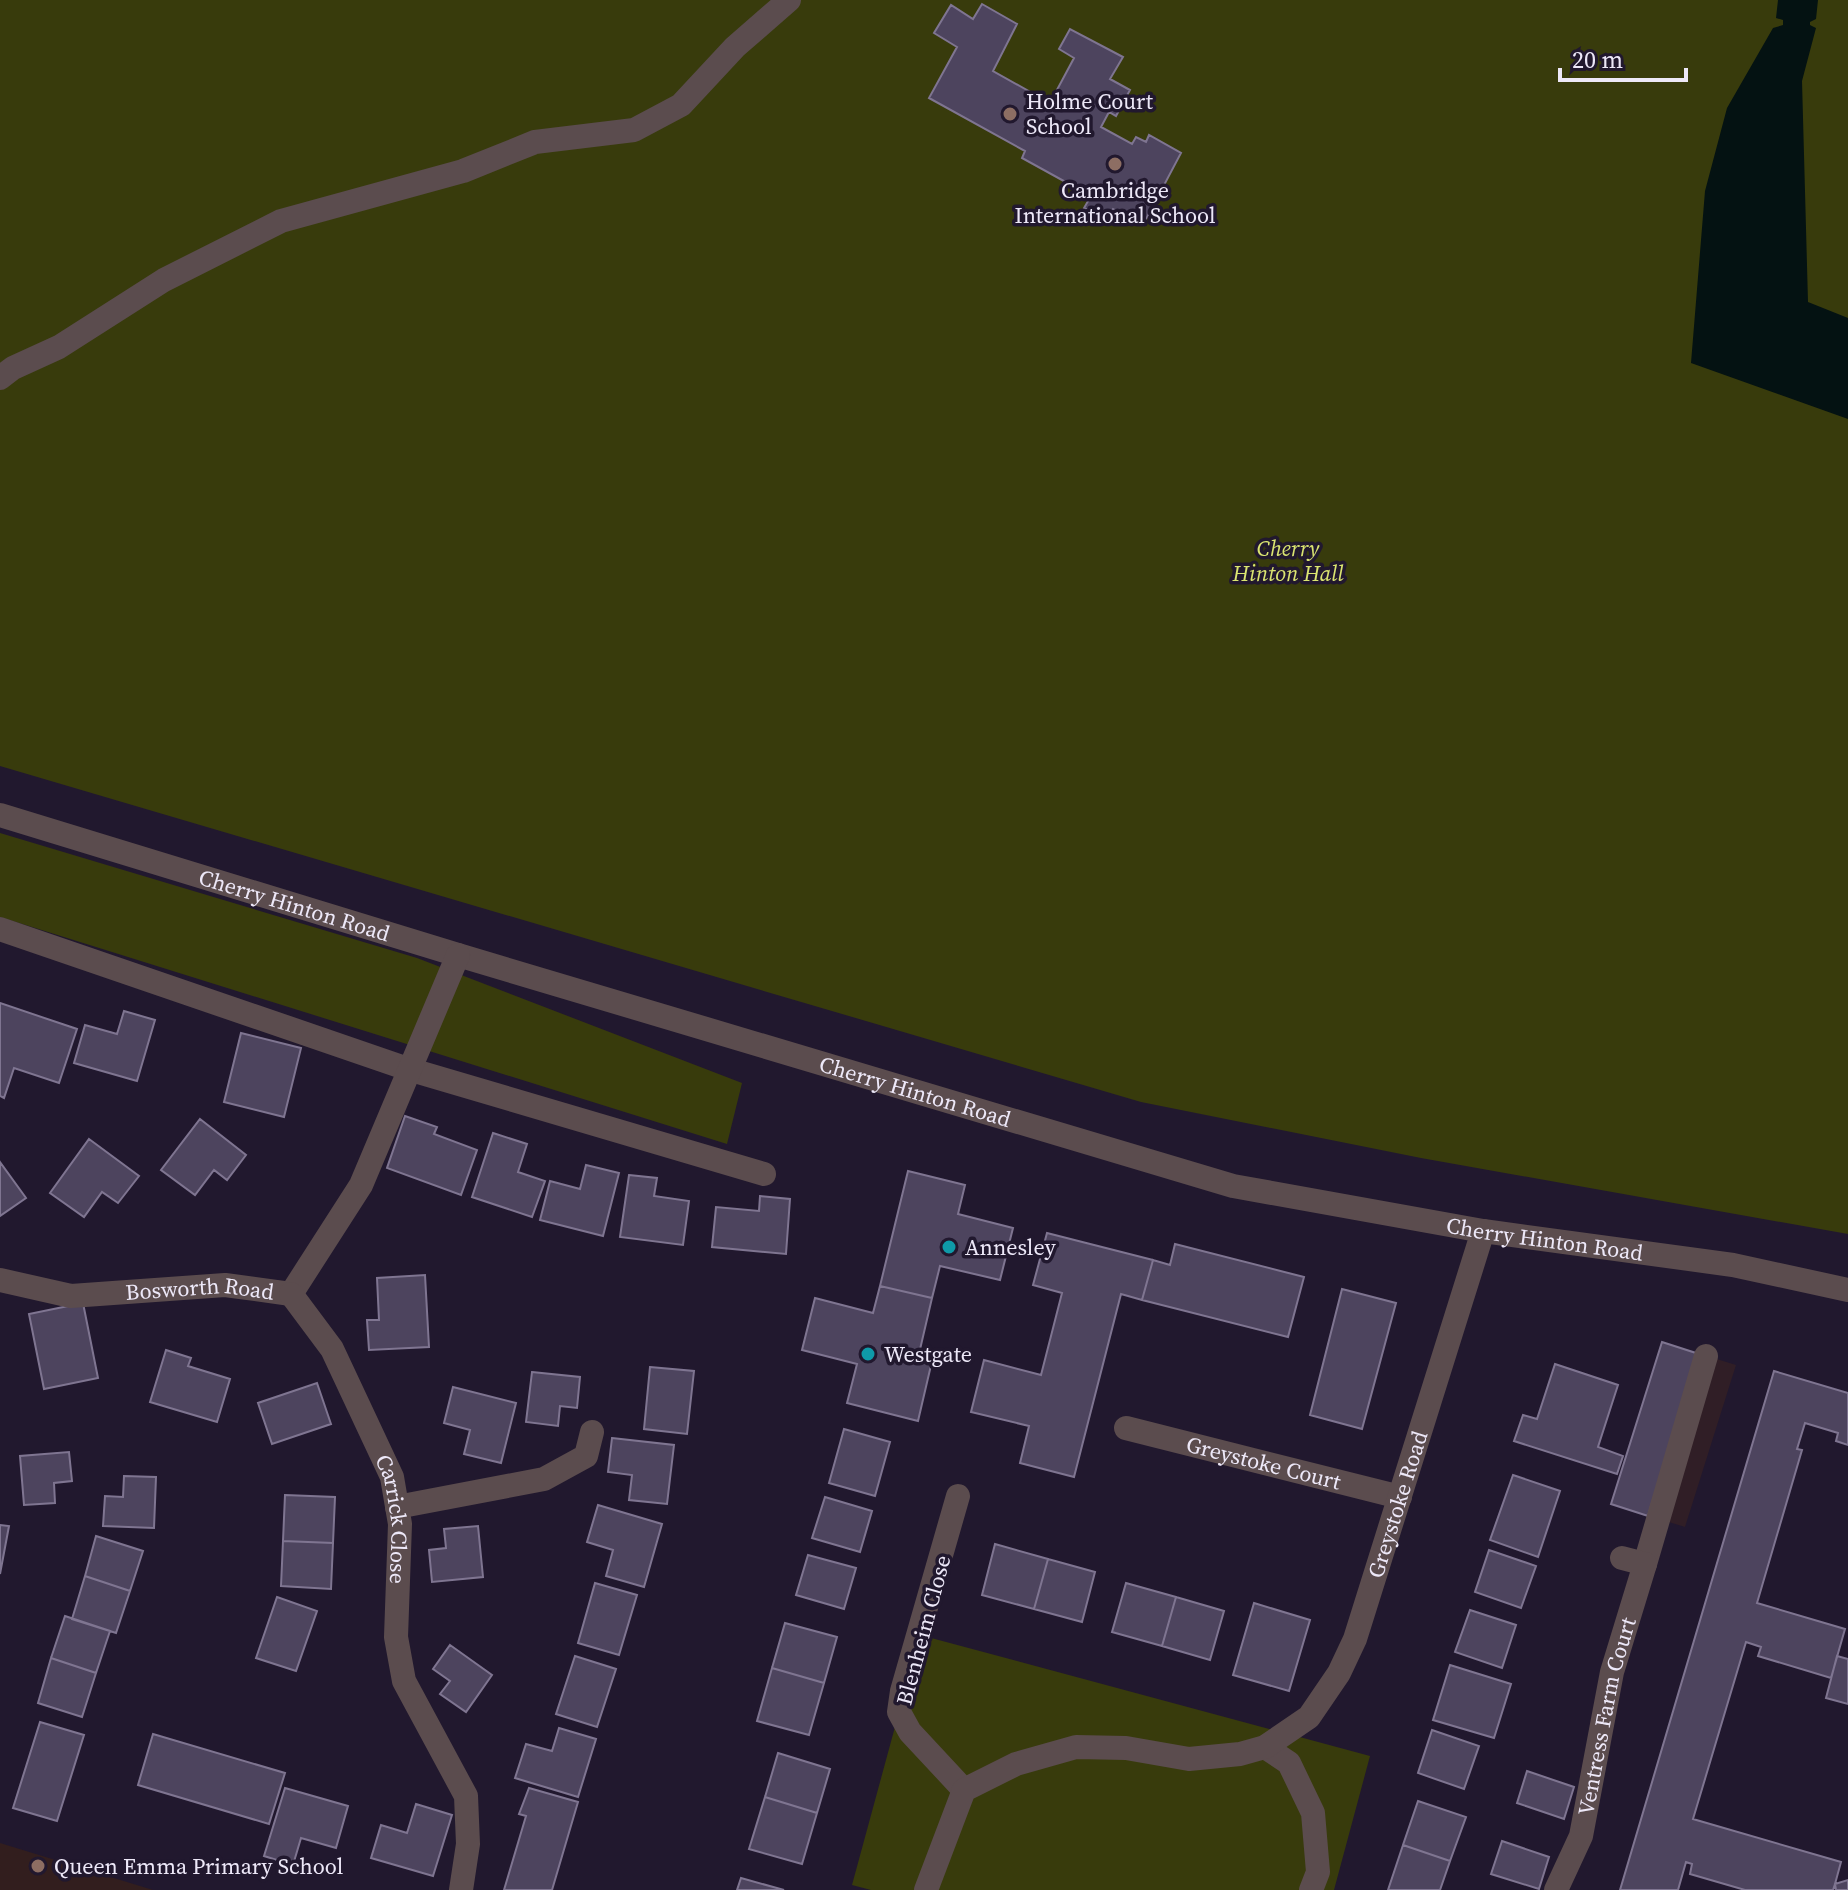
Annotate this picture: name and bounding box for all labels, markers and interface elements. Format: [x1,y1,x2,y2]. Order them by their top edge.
scale bar [1560,32,1686,82]
text: 20 m [1572,43,1623,76]
place label: Holme Court School [1026,86,1154,141]
marker: Holme Court School [1001,105,1019,123]
marker: Cambridge International School [1106,155,1124,173]
place label: Cambridge International School [1014,175,1216,230]
park label: Cherry Hinton Hall [1231,533,1344,588]
street label: Cherry Hinton Road [195,862,394,949]
street label: Cherry Hinton Road [816,1049,1015,1134]
street label: Cherry Hinton Road [1444,1210,1646,1268]
place label: Annesley [965,1232,1056,1262]
marker: Annesley [940,1238,958,1256]
street label: Bosworth Road [124,1270,276,1307]
place label: Westgate [884,1339,972,1369]
marker: Westgate [859,1345,877,1363]
street label: Greystoke Road [1360,1426,1435,1582]
street label: Greystoke Court [1183,1429,1345,1497]
street label: Carrick Close [368,1449,415,1584]
street label: Blenheim Close [889,1552,957,1708]
street label: Ventress Farm Court [1570,1613,1643,1818]
place label: Queen Emma Primary School [54,1851,343,1881]
marker: Queen Emma Primary School [29,1857,47,1875]

